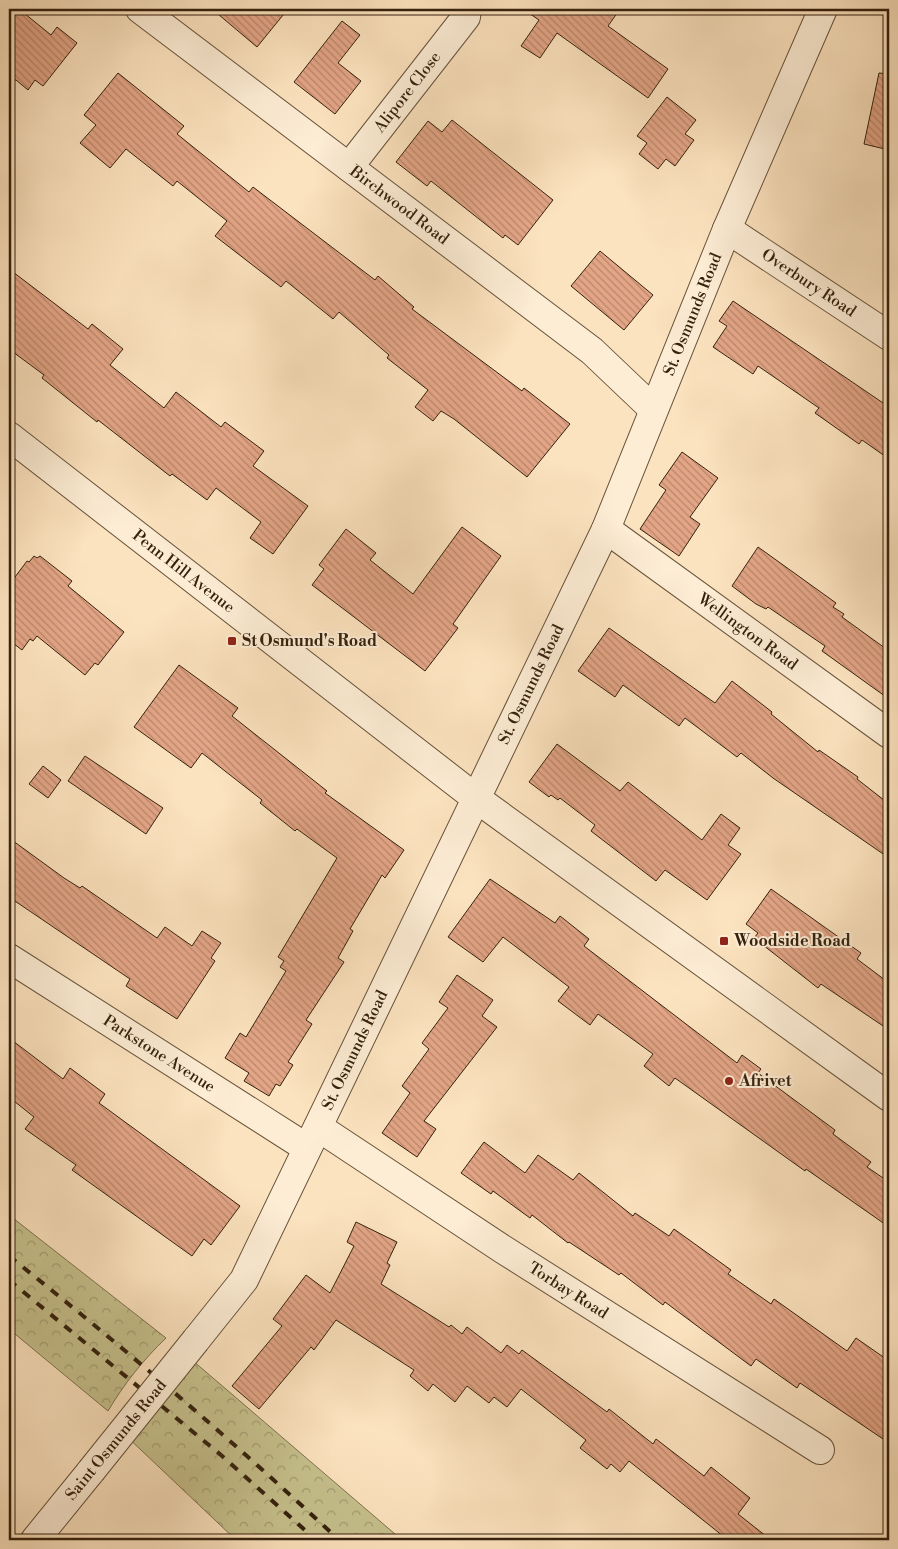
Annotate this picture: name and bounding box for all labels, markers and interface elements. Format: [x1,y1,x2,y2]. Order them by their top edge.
street label: Alipore Close [369,48,445,137]
street label: Birchwood Road [345,161,453,249]
street label: Overbury Road [758,245,860,321]
street label: St. Osmunds Road [659,250,726,379]
street label: Penn Hill Avenue [128,526,239,617]
street label: Wellington Road [693,588,802,675]
street label: St. Osmunds Road [494,621,568,748]
place label: St Osmund's Road [242,631,377,651]
marker: St Osmund's Road [226,635,238,647]
place label: Woodside Road [733,931,851,951]
marker: Woodside Road [718,935,730,947]
street label: St. Osmunds Road [317,987,392,1113]
street label: Parkstone Avenue [99,1010,219,1097]
place label: Afrivet [738,1071,792,1091]
marker: Afrivet [723,1075,735,1087]
street label: Torbay Road [524,1258,612,1323]
street label: Saint Osmunds Road [61,1376,171,1504]

